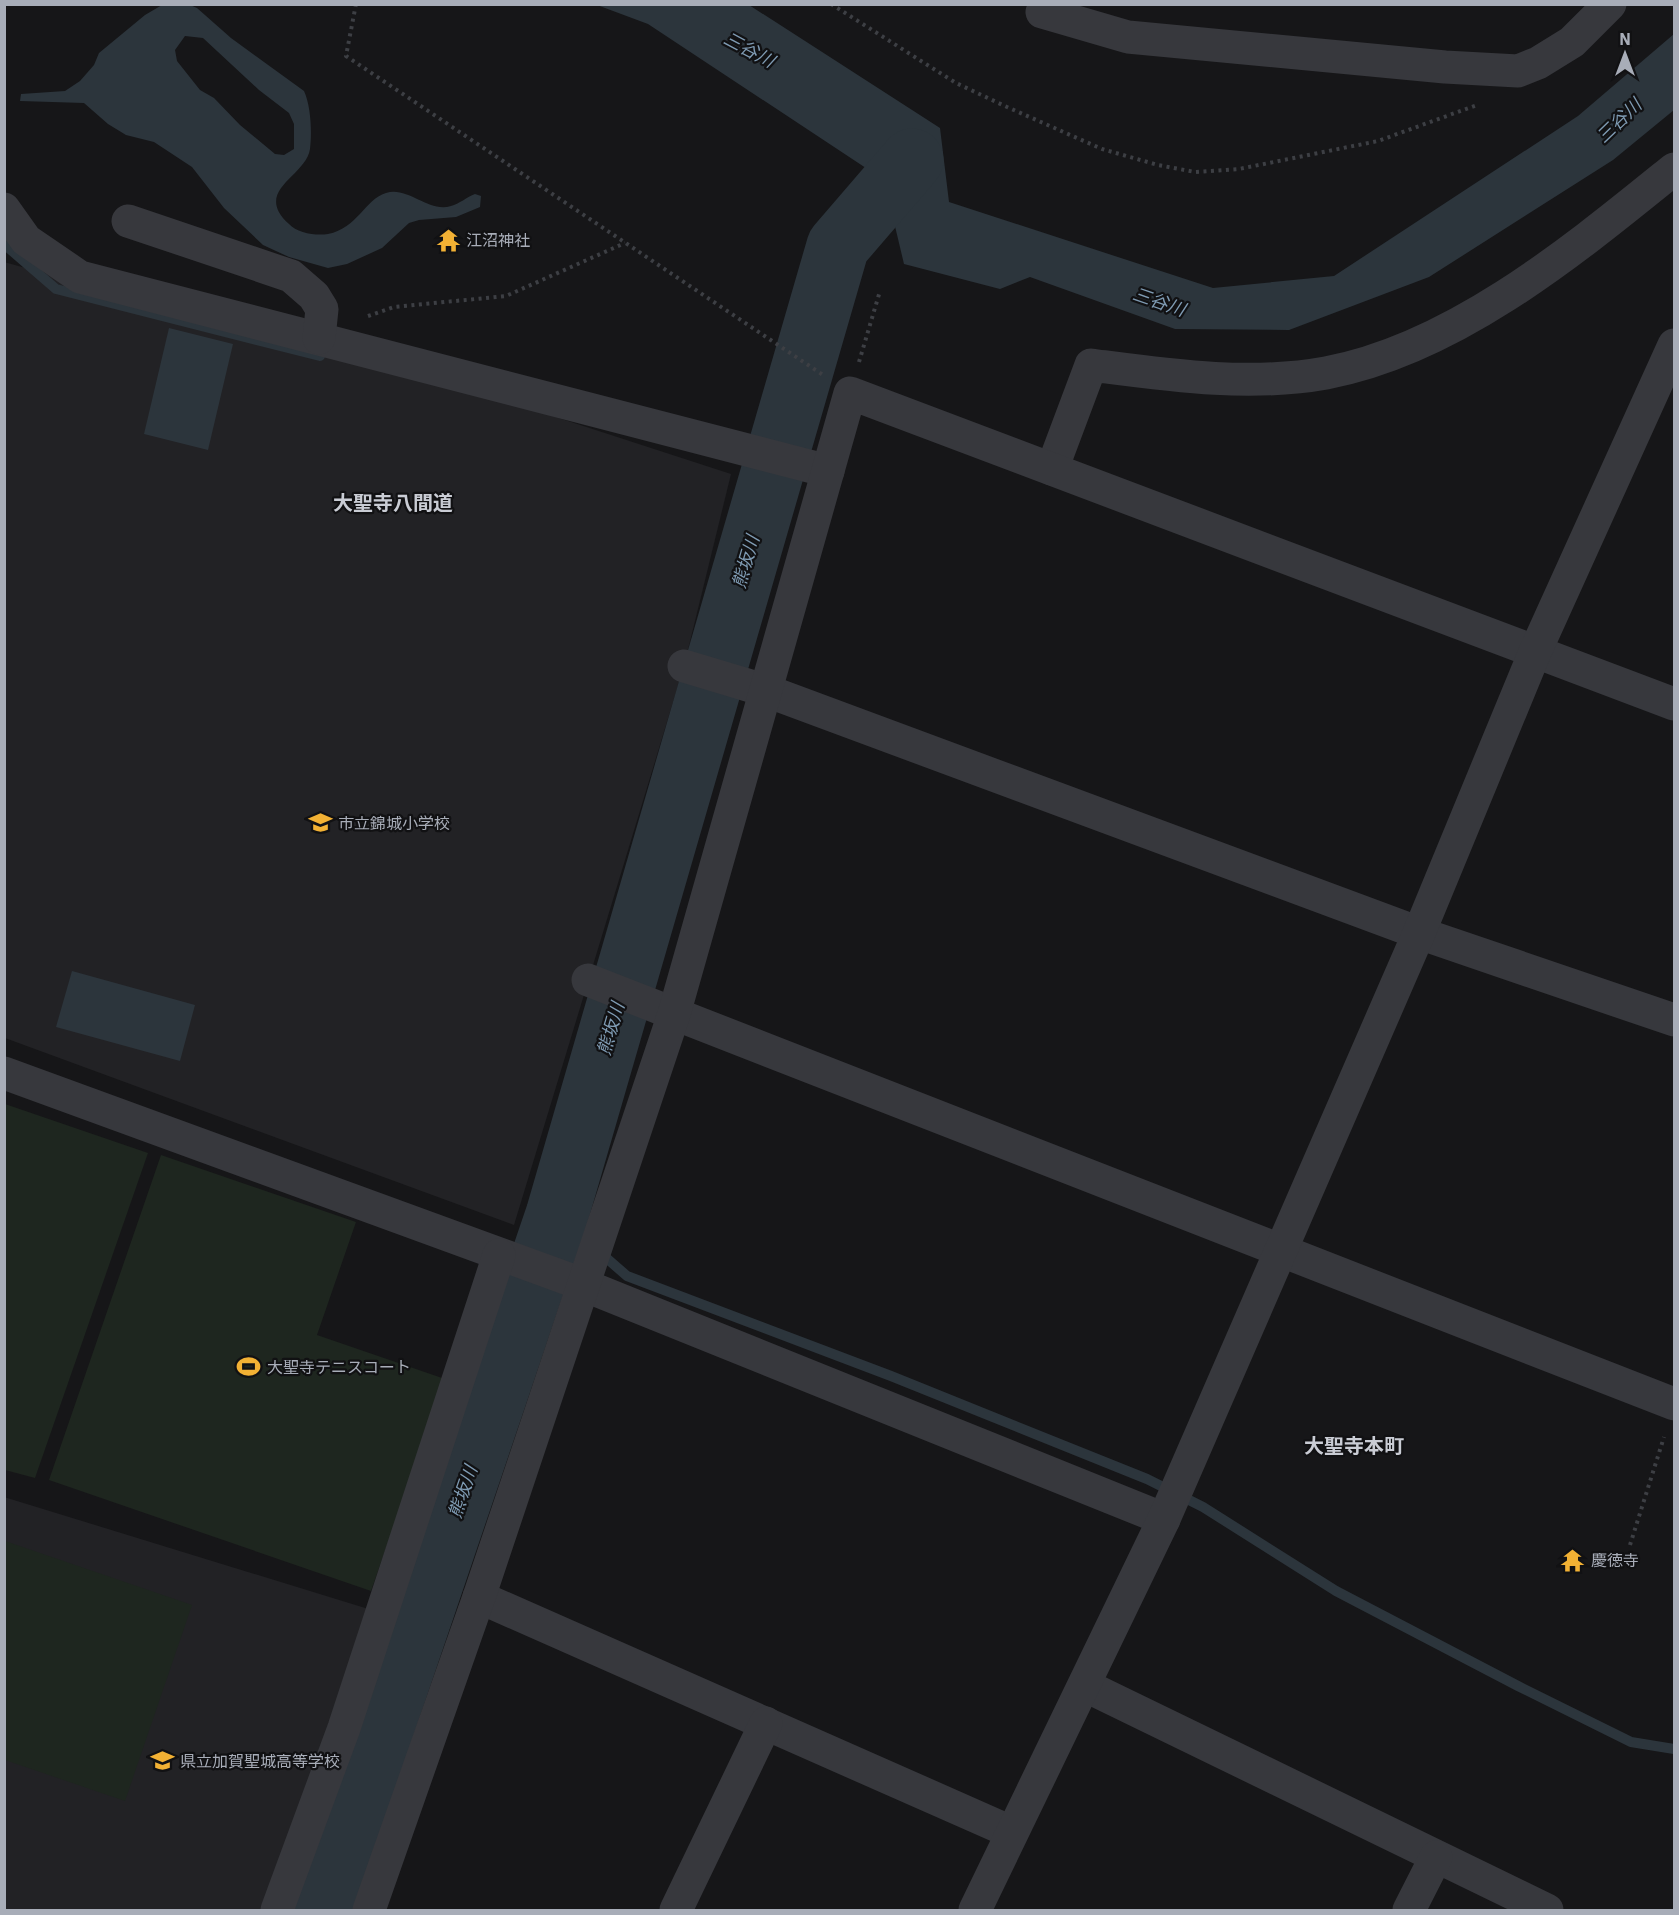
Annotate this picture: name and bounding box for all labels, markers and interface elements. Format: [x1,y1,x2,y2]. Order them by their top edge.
north arrow [1595,24,1655,84]
water label: 三谷川 [720,27,780,73]
text: N [1619,29,1631,49]
water label: 三谷川 [1591,92,1648,148]
temple icon: 江沼神社 [435,227,461,253]
place label: 江沼神社 [466,230,530,250]
water label: 三谷川 [1130,282,1190,322]
district label: 大聖寺八間道 [333,489,453,516]
water label: 熊坂川 [727,531,765,591]
school or university icon: 市立錦城小学校 [307,810,333,836]
place label: 市立錦城小学校 [338,813,450,833]
water label: 熊坂川 [592,998,630,1058]
sports icon: 大聖寺テニスコート [236,1354,262,1380]
place label: 大聖寺テニスコート [267,1357,411,1377]
district label: 大聖寺本町 [1304,1432,1404,1459]
water label: 熊坂川 [443,1461,483,1521]
temple icon: 慶徳寺 [1560,1547,1586,1573]
place label: 慶徳寺 [1591,1550,1639,1570]
school or university icon: 県立加賀聖城高等学校 [149,1748,175,1774]
place label: 県立加賀聖城高等学校 [180,1751,340,1771]

